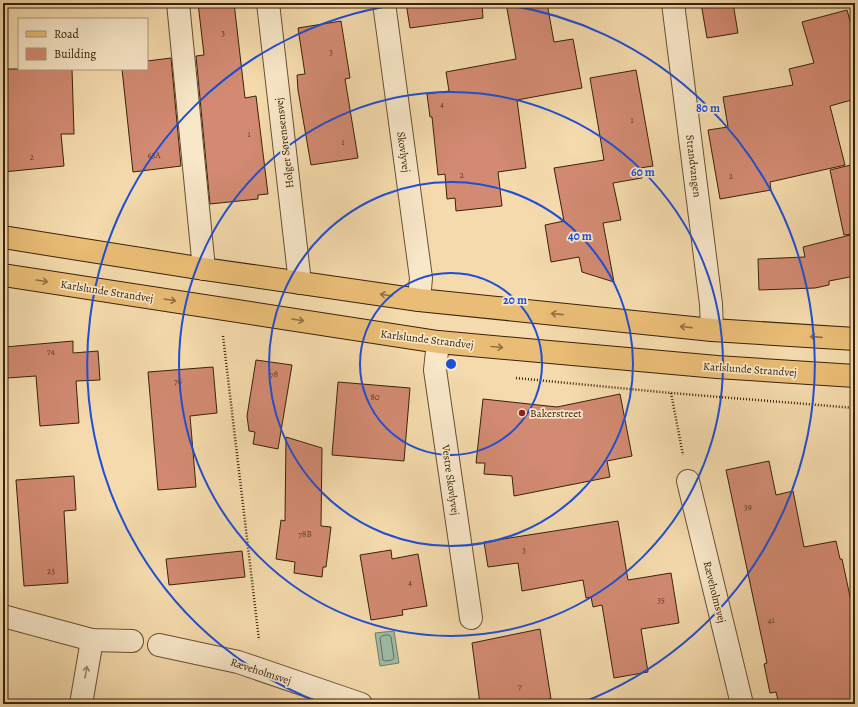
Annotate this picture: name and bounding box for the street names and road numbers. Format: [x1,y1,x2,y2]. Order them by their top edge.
street label: Holger Sørensensvej [271,97,298,189]
street label: Skovlyvej [393,131,414,173]
street label: Strandvangen [682,134,705,198]
street label: Karlslunde Strandvej [59,277,154,306]
street label: Karlslunde Strandvej [379,326,474,353]
street label: Karlslunde Strandvej [703,359,797,380]
street label: Vestre Skovlyvej [438,443,463,516]
street label: Ræveholmsvej [700,560,729,625]
street label: Ræveholmsvej [228,655,293,688]

